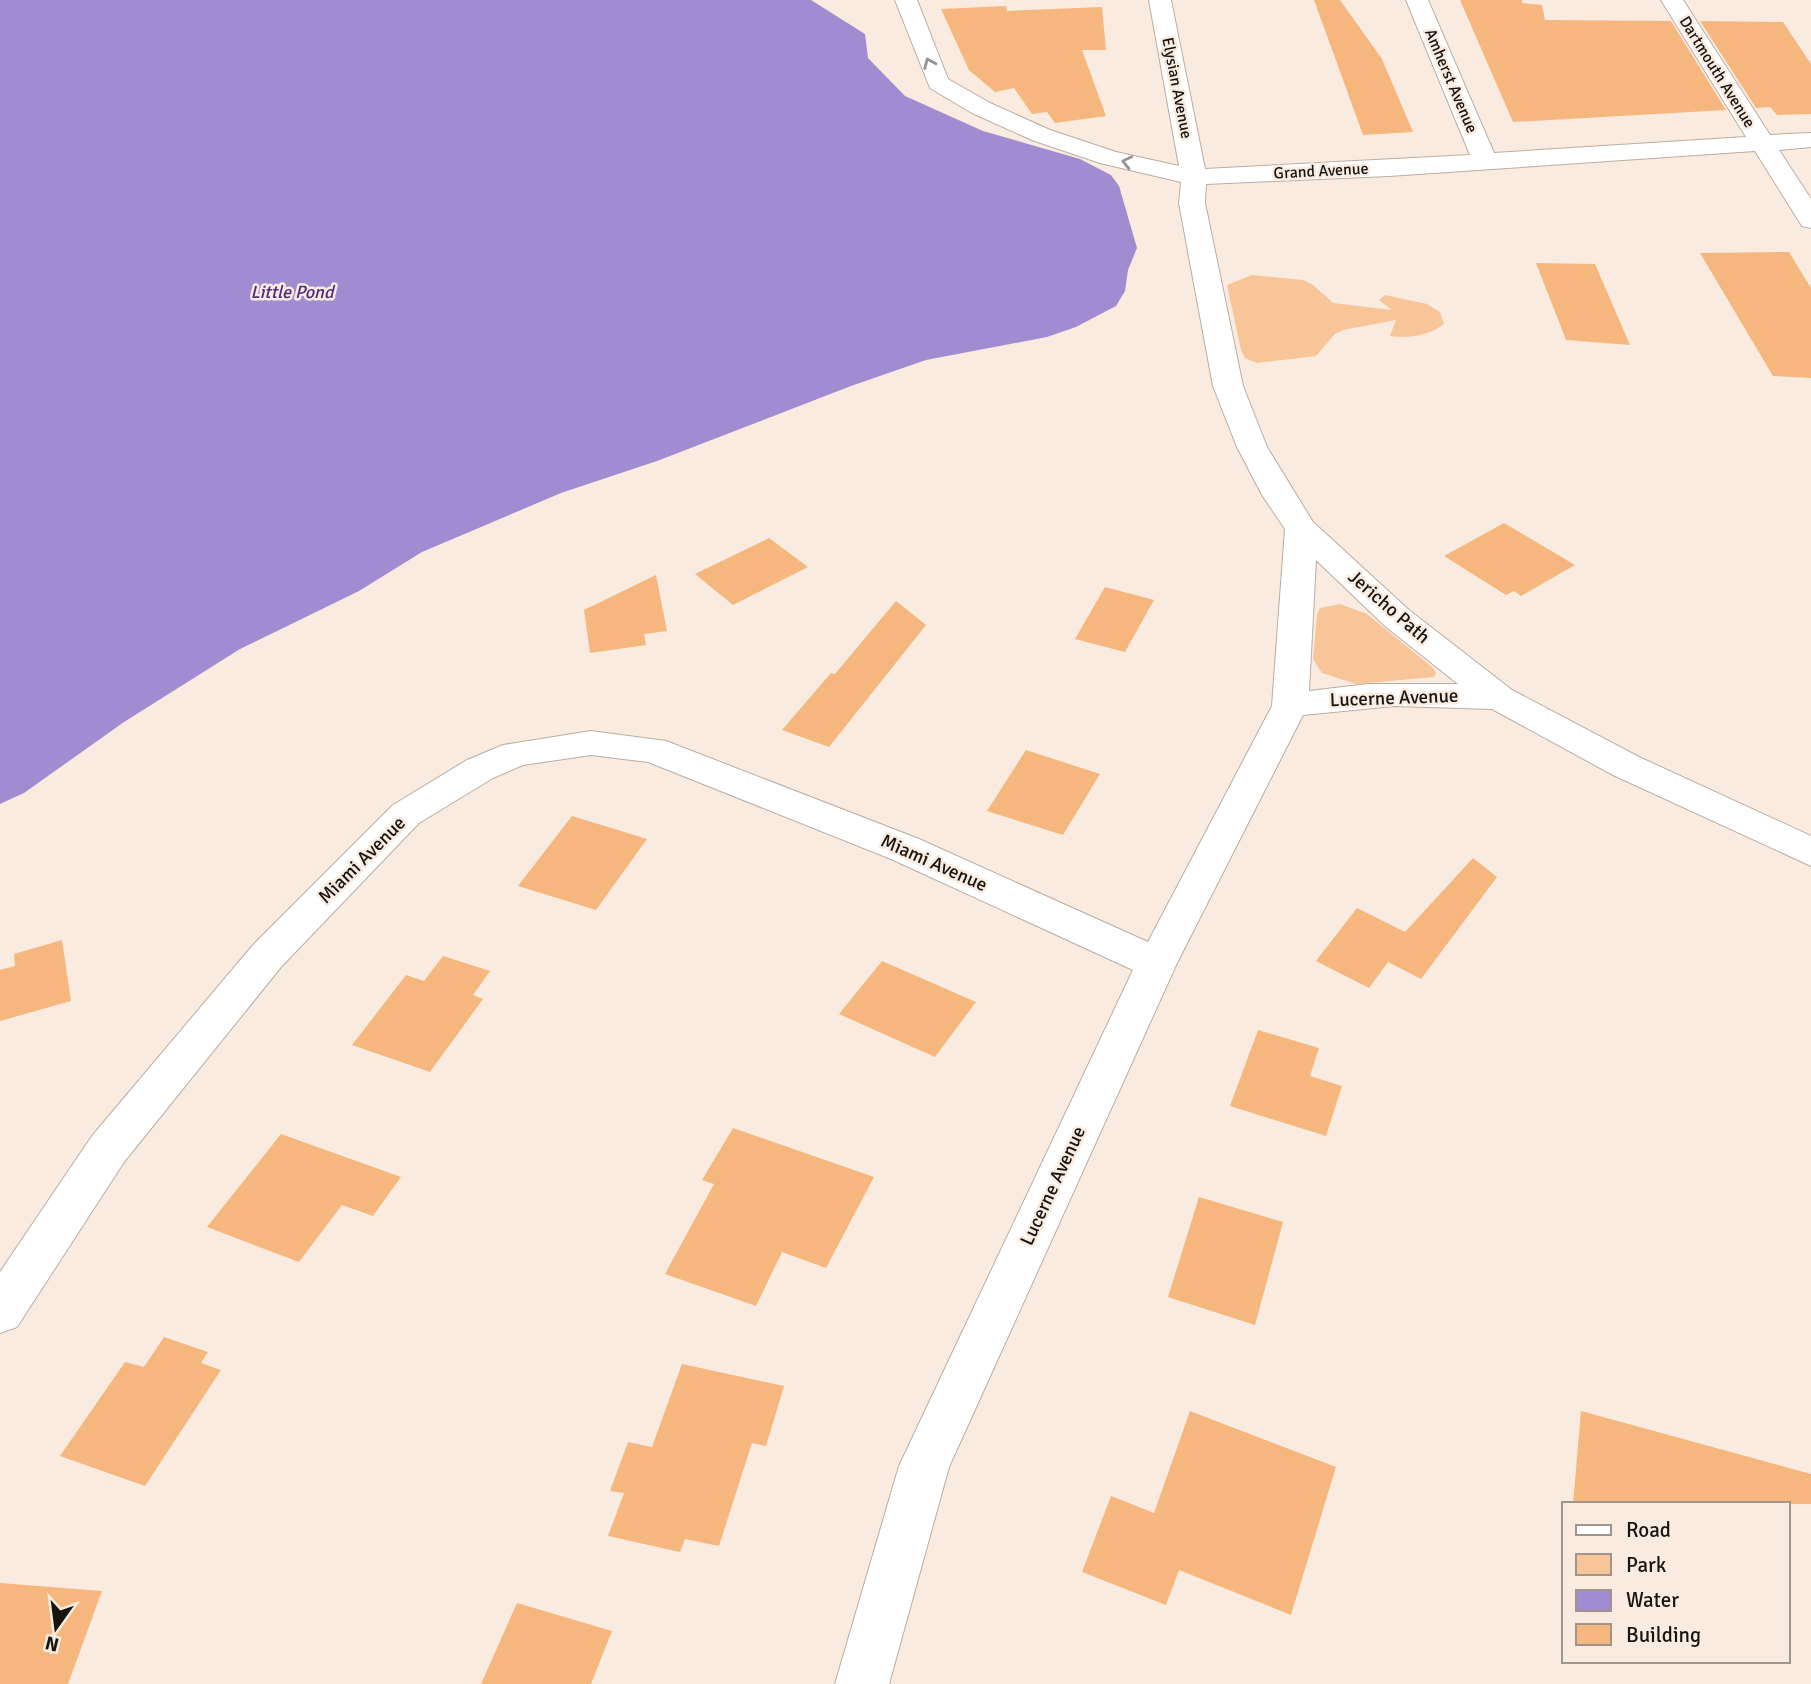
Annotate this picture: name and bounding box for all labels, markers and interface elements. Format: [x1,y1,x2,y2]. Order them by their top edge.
street label: Dartmouth Avenue [1675,12,1759,132]
street label: Amherst Avenue [1420,26,1482,136]
street label: Elysian Avenue [1157,36,1197,140]
one-way arrow [923,58,937,71]
one-way arrow [1121,155,1133,170]
street label: Grand Avenue [1273,159,1369,183]
water label: Little Pond [251,281,336,303]
street label: Jericho Path [1343,565,1435,649]
street label: Lucerne Avenue [1329,684,1459,712]
street label: Miami Avenue [313,811,411,909]
street label: Miami Avenue [877,829,991,897]
street label: Lucerne Avenue [1015,1123,1091,1249]
legend [1562,1502,1790,1663]
text: Road [1626,1517,1671,1543]
text: Park [1626,1552,1667,1578]
text: Water [1626,1587,1679,1613]
north arrow [21,1593,91,1663]
text: Building [1626,1622,1701,1648]
text: N [43,1630,61,1657]

